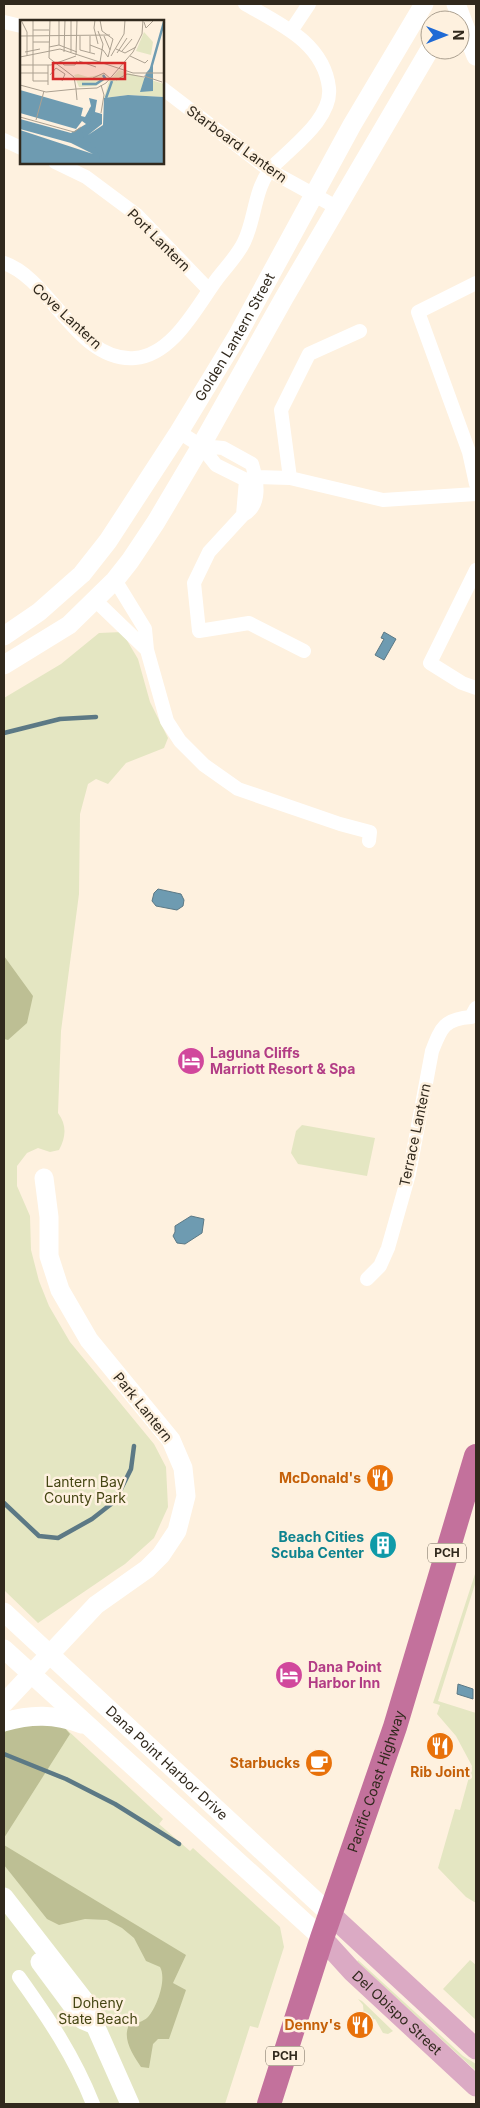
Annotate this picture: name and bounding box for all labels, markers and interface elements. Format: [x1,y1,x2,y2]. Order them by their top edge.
north arrow [420,10,470,60]
inset map [20,20,164,164]
text: N [450,30,467,40]
street label: Starboard Lantern [184,101,291,186]
street label: Port Lantern [124,205,194,275]
street label: Golden Lantern Street [191,269,278,404]
street label: Cove Lantern [29,279,105,352]
place label: Laguna Cliffs Marriott Resort & Spa [210,1044,355,1077]
hotel icon: Laguna Cliffs Marriott Resort & Spa [176,1046,206,1076]
street label: Terrace Lantern [395,1082,434,1188]
street label: Park Lantern [110,1369,177,1445]
restaurant icon: McDonald's [365,1463,395,1493]
place label: McDonald's [279,1469,361,1486]
park label: Lantern Bay County Park [44,1473,126,1506]
place label: Beach Cities Scuba Center [271,1528,364,1561]
building icon: Beach Cities Scuba Center [368,1530,398,1560]
road number: PCH [428,1544,466,1562]
place label: Dana Point Harbor Inn [308,1658,382,1691]
hotel icon: Dana Point Harbor Inn [274,1660,304,1690]
street label: Dana Point Harbor Drive [103,1702,232,1823]
street label: Pacific Coast Highway [343,1708,408,1854]
restaurant icon: Rib Joint [425,1731,455,1761]
cafe icon: Starbucks [304,1748,334,1778]
place label: Starbucks [230,1754,300,1771]
place label: Rib Joint [410,1763,470,1780]
street label: Del Obispo Street [349,1967,446,2058]
park label: Doheny State Beach [58,1994,138,2027]
restaurant icon: Denny's [345,2010,375,2040]
place label: Denny's [284,2016,341,2033]
road number: PCH [266,2046,304,2066]

